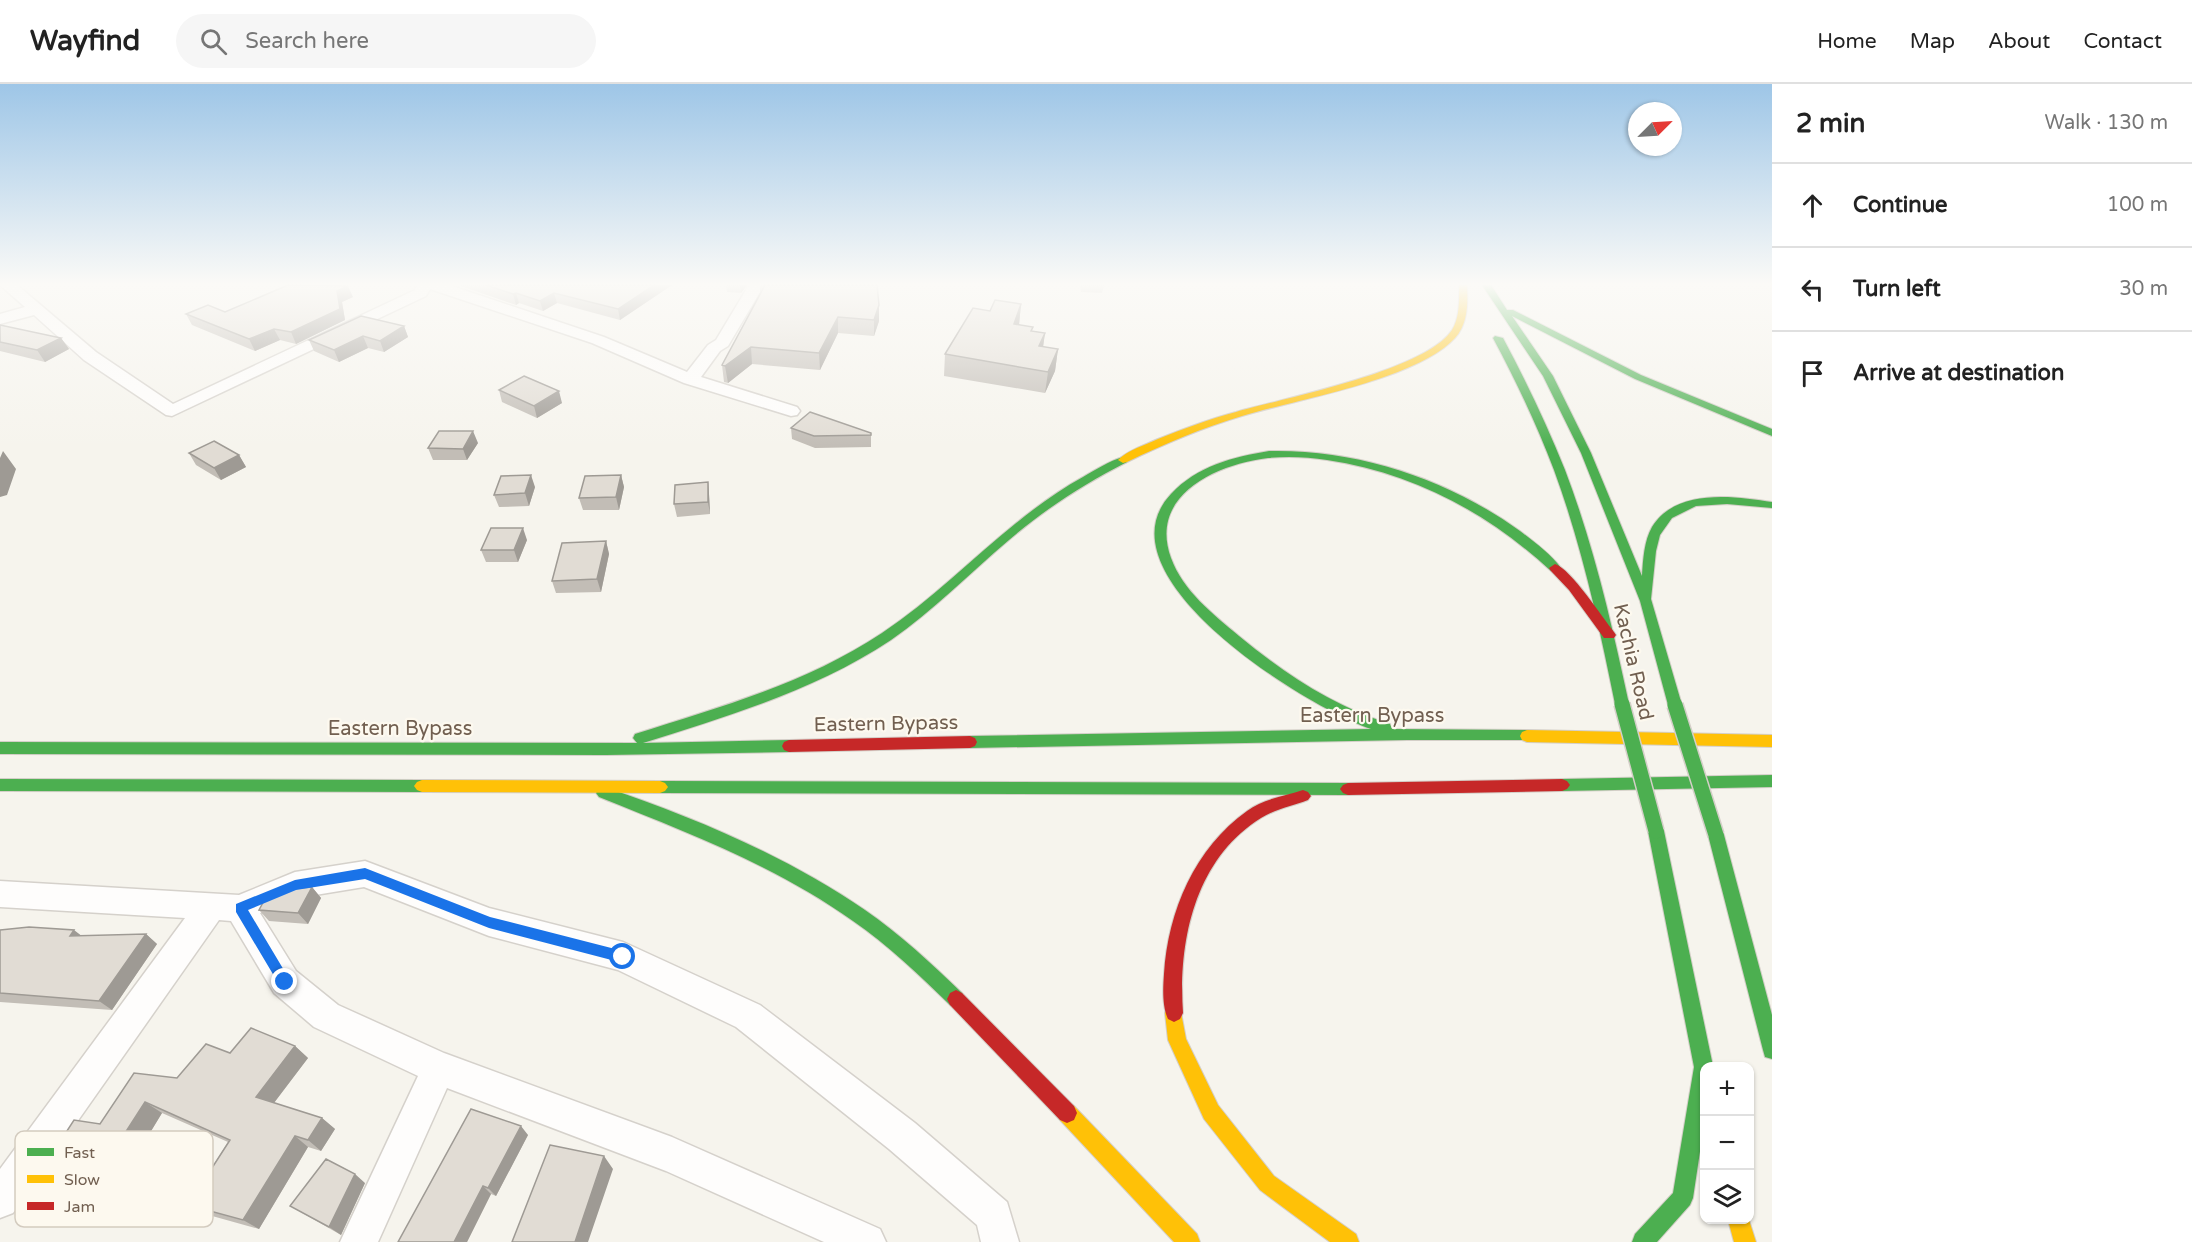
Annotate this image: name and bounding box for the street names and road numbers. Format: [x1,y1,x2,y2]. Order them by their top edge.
street label: Kachia Road [1608,601,1658,723]
street label: Eastern Bypass [1300,704,1444,728]
street label: Eastern Bypass [813,711,959,737]
street label: Eastern Bypass [328,717,472,741]

